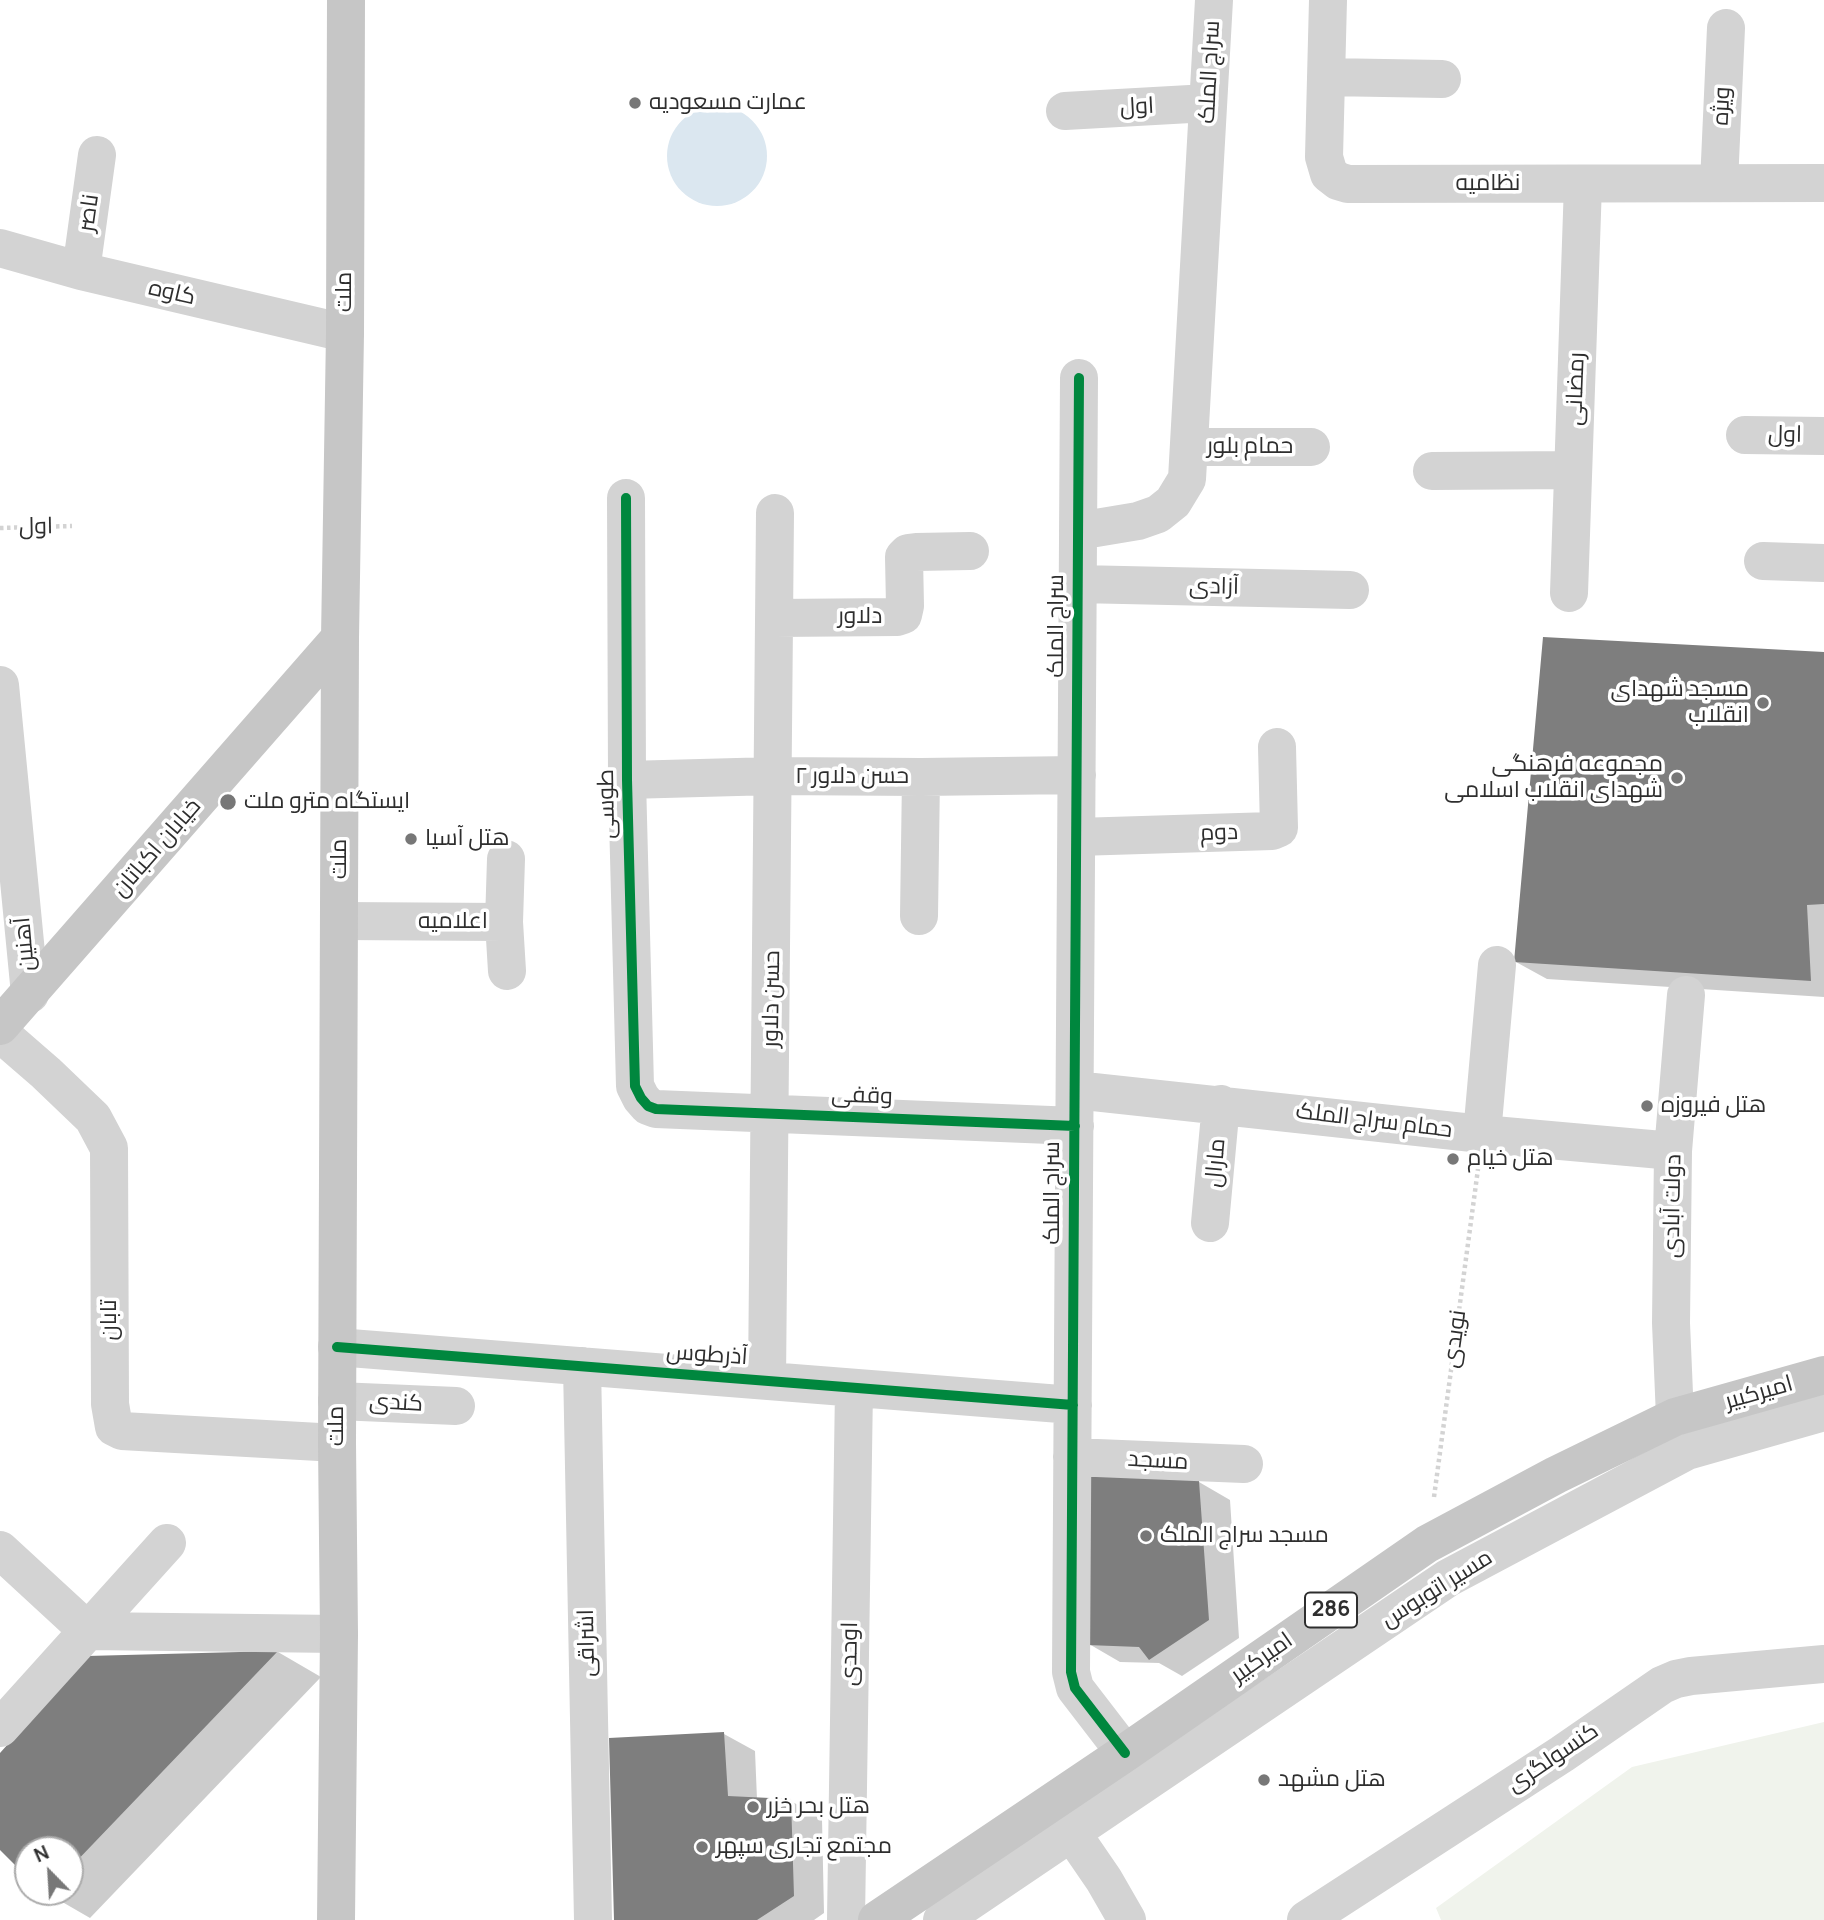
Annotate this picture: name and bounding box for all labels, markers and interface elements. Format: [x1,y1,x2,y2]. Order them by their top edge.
street label: سراج الملک [1194,20,1226,124]
street label: ویژه [1707,86,1737,126]
place label: عمارت مسعودیه [649,89,807,117]
street label: اول [1119,92,1155,122]
marker: عمارت مسعودیه [627,95,643,111]
street label: نظامیه [1456,170,1520,198]
street label: ناصر [73,192,105,234]
street label: ملت [331,272,359,312]
street label: کاوه [146,274,198,312]
street label: رمضانی [1561,352,1591,426]
street label: اول [1768,421,1802,449]
street label: حمام بلور [1207,433,1293,461]
street label: اول [19,513,53,541]
street label: آزادی [1189,573,1239,601]
street label: سراج الملک [1043,574,1071,678]
street label: دلاور [838,603,882,631]
place label: مسجد شهدای انقلاب [1610,676,1749,730]
marker: مسجد شهدای انقلاب [1755,695,1771,711]
place label: مجموعه فرهنگی شهدای انقلاب اسلامی [1444,751,1663,805]
street label: حسن دلاور ۲ [795,763,909,791]
street label: طوسی [593,769,621,839]
marker: مجموعه فرهنگی شهدای انقلاب اسلامی [1669,770,1685,786]
place label: ایستگاه مترو ملت [244,788,410,816]
marker: ایستگاه مترو ملت [218,792,238,812]
street label: خیابان اکباتان [107,793,207,903]
street label: دوم [1200,819,1238,847]
place label: هتل آسیا [425,825,510,853]
marker: هتل آسیا [403,831,419,847]
street label: ملت [326,839,354,879]
street label: اعلامیه [418,908,488,936]
street label: آهنین [9,916,41,972]
street label: حسن دلاور [757,950,787,1048]
street label: وقفی [831,1081,893,1111]
place label: هتل فیروزه [1661,1092,1766,1120]
street label: حمام سراج الملک [1294,1098,1454,1144]
marker: هتل فیروزه [1639,1098,1655,1114]
street label: مارال [1200,1137,1232,1189]
street label: سراج الملک [1039,1141,1067,1245]
place label: هتل خیام [1467,1145,1553,1173]
marker: هتل خیام [1445,1151,1461,1167]
street label: دولت آبادی [1658,1154,1688,1258]
street label: تابان [96,1299,124,1341]
street label: نویدی [1437,1308,1473,1370]
street label: آذرطوس [665,1338,749,1372]
street label: امیرکبیر [1722,1370,1796,1416]
street label: کندی [368,1388,424,1418]
street label: ملت [323,1406,351,1446]
street label: مسجد [1127,1446,1189,1476]
place label: مسجد سراج الملک [1160,1522,1329,1550]
marker: مسجد سراج الملک [1138,1528,1154,1544]
street label: مسیر اتوبوس [1376,1544,1498,1634]
road number: 286 [1305,1592,1357,1628]
street label: اشراقی [573,1609,601,1677]
street label: اوحدی [836,1622,864,1686]
street label: امیرکبیر [1226,1627,1298,1689]
street label: کنسولگری [1502,1717,1604,1799]
place label: هتل مشهد [1278,1766,1386,1794]
marker: هتل مشهد [1256,1772,1272,1788]
place label: هتل بحر خزر [767,1793,870,1821]
marker: هتل بحر خزر [745,1799,761,1815]
place label: مجتمع تجاری سپهر [716,1833,892,1861]
north arrow [14,1836,84,1906]
text: N [30,1839,53,1868]
marker: مجتمع تجاری سپهر [694,1839,710,1855]

